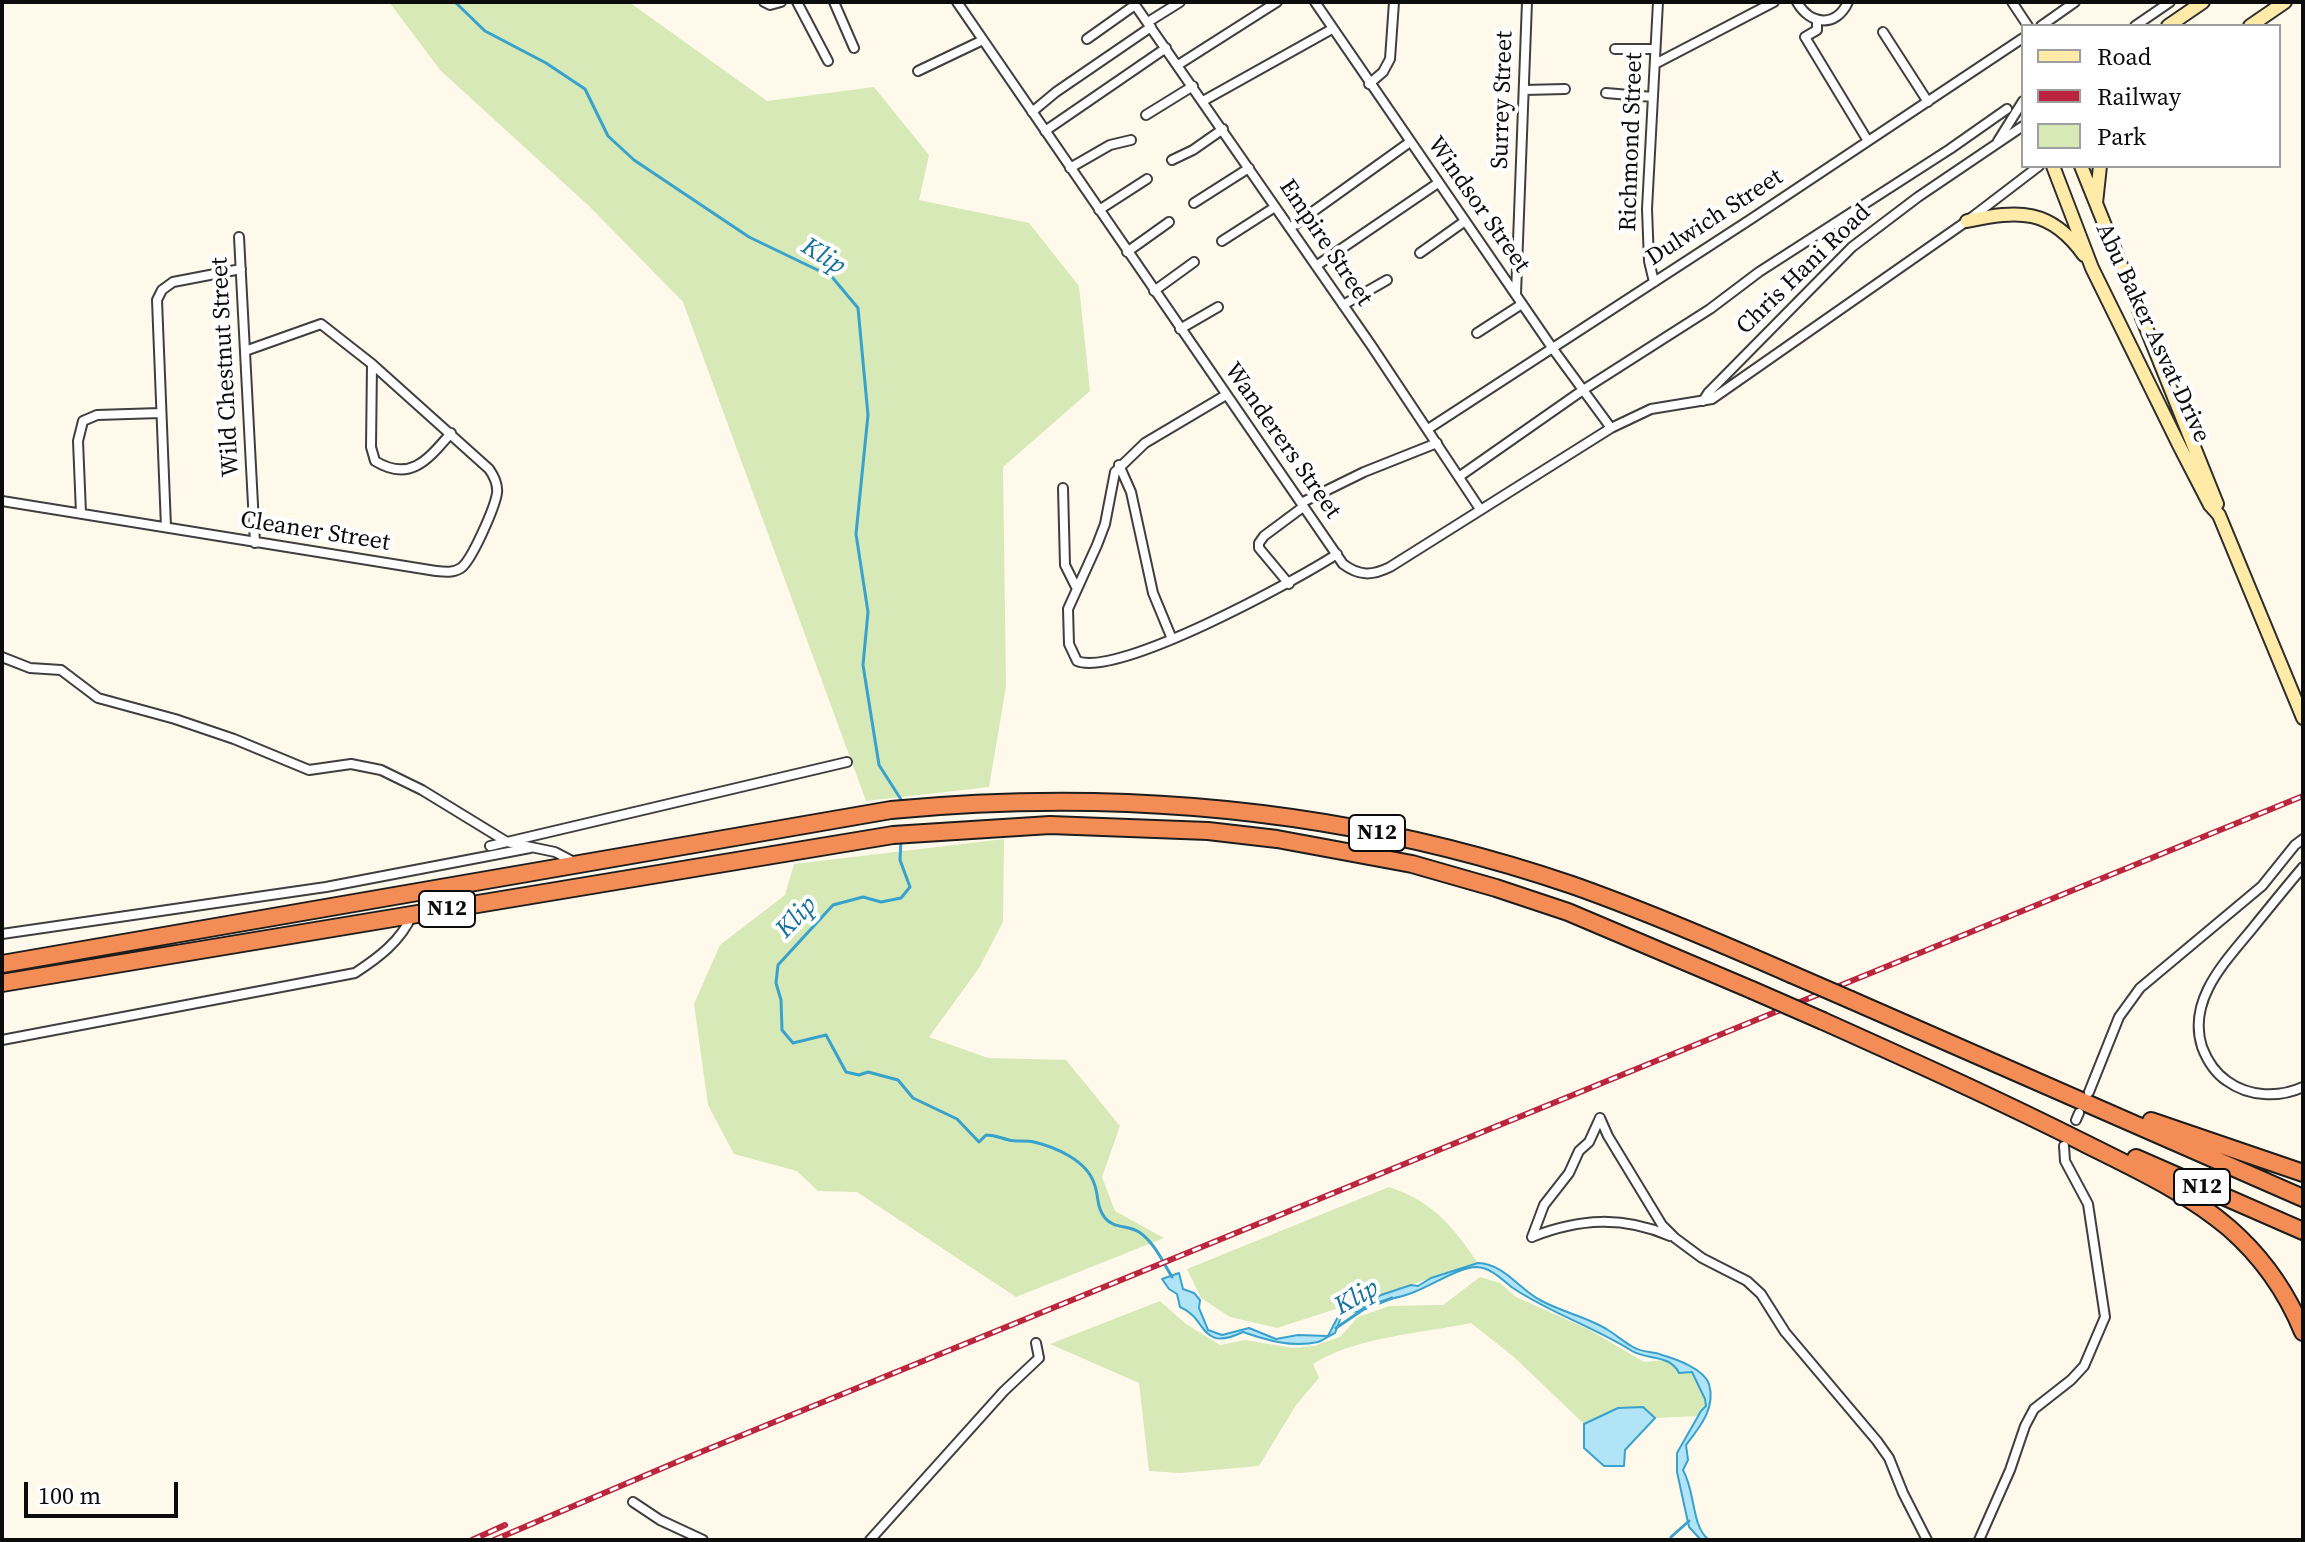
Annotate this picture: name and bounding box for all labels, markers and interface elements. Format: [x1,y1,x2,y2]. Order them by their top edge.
legend [2021,24,2281,168]
street label: Surrey Street [1486,31,1520,169]
text: Road [2097,40,2151,73]
street label: Richmond Street [1614,52,1650,232]
text: Railway [2097,80,2181,113]
text: Park [2097,120,2146,153]
street label: Windsor Street [1421,132,1535,278]
street label: Dulwich Street [1641,163,1789,273]
street label: Empire Street [1272,174,1378,312]
street label: Chris Hani Road [1731,199,1877,341]
street label: Abu Baker Asvat Drive [2089,219,2215,447]
water label: Klip [795,232,851,282]
street label: Wild Chestnut Street [206,256,246,478]
street label: Wanderers Street [1217,357,1347,525]
street label: Cleaner Street [238,506,392,558]
road number: N12 [1349,815,1405,851]
road number: N12 [419,891,475,927]
water label: Klip [770,891,824,945]
road number: N12 [2174,1169,2230,1205]
water label: Klip [1329,1273,1385,1323]
scale bar [28,1466,182,1516]
text: 100 m [38,1479,101,1512]

